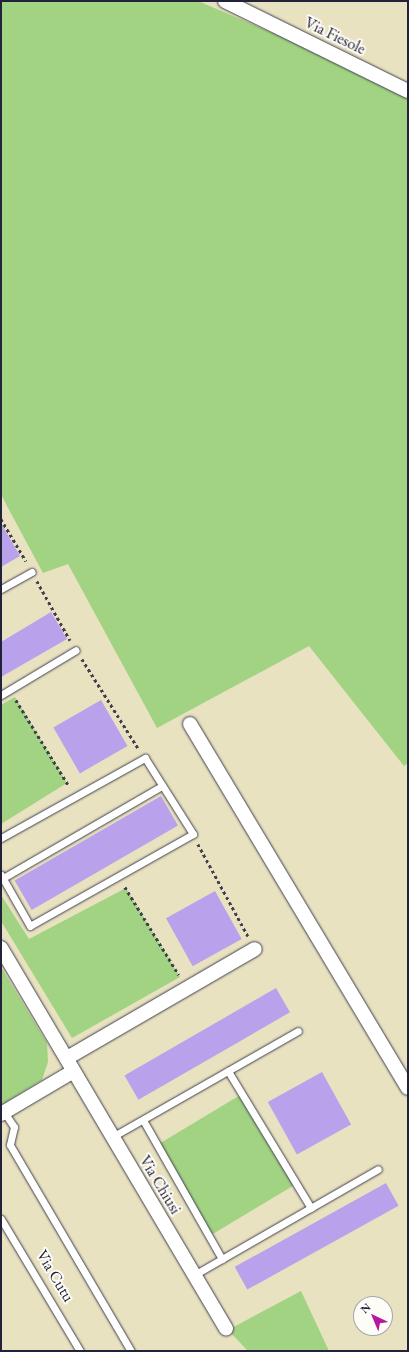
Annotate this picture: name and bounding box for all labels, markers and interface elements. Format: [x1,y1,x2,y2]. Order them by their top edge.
street label: Via Fiesole [301,13,369,59]
street label: Via Chiusi [135,1152,185,1218]
street label: Via Cutu [32,1247,78,1305]
north arrow [353,1296,393,1336]
text: N [357,1300,373,1316]

